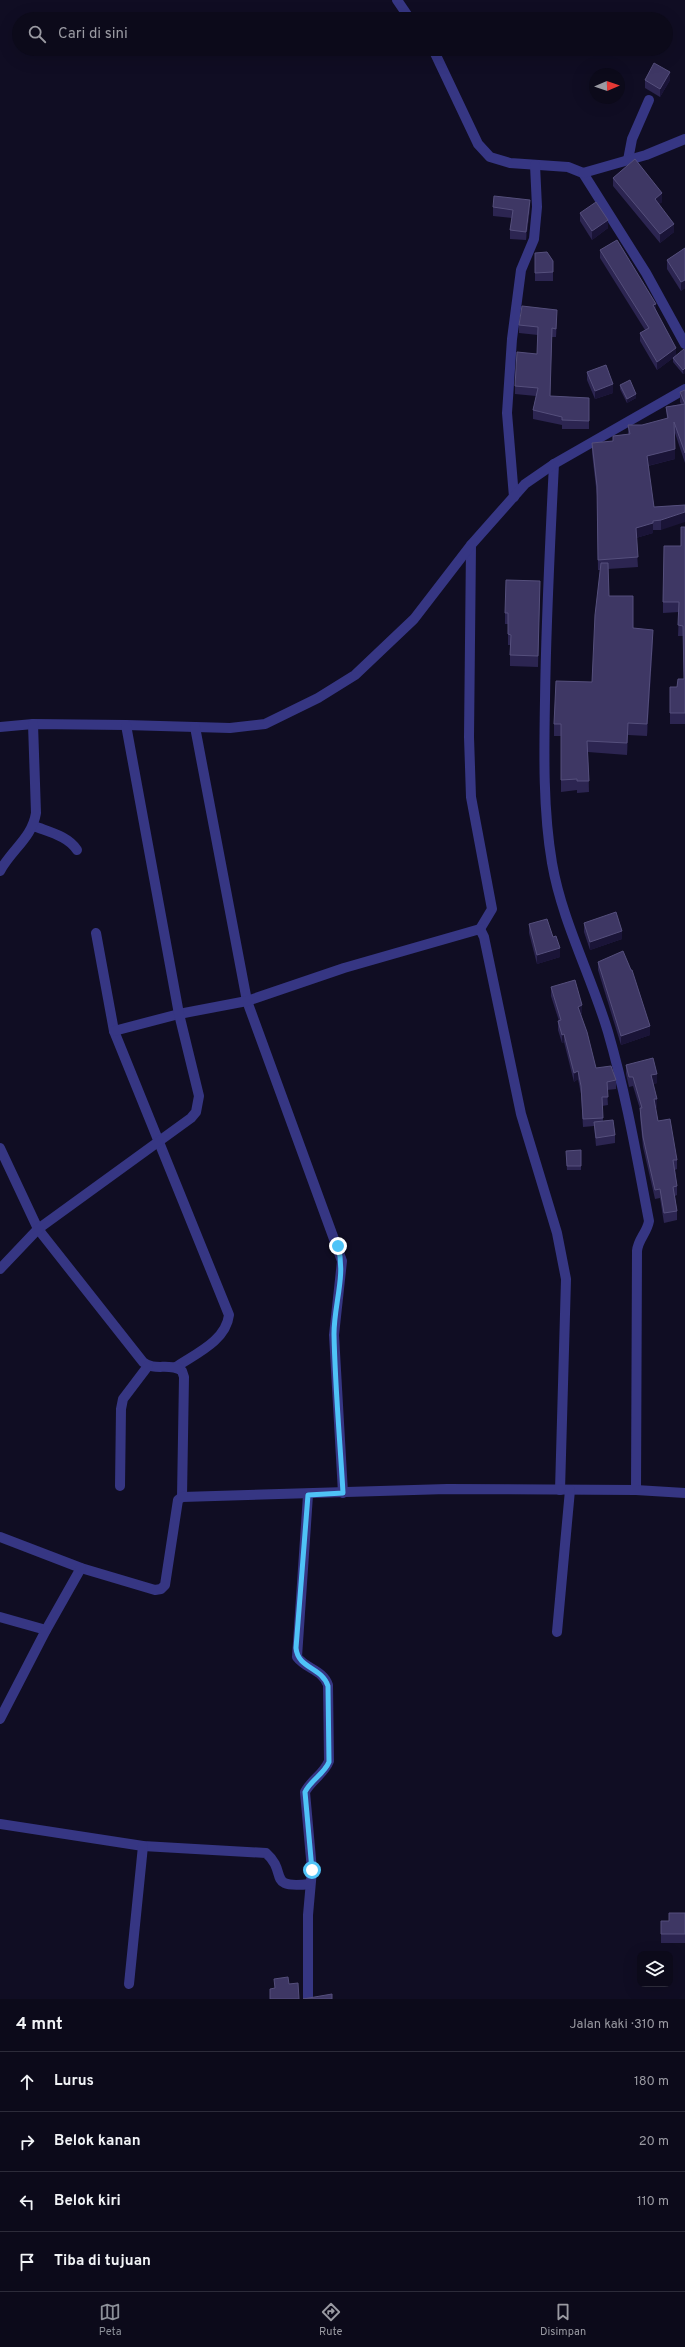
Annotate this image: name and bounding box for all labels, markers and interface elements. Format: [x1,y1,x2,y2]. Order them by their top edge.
search box [12,12,673,56]
icon: search [26,23,48,45]
text: Cari di sini [58,25,128,44]
north arrow [589,68,625,104]
route end [329,1237,347,1255]
route start [303,1861,321,1879]
map controls [637,1951,673,1987]
button: layers [637,1951,673,1987]
text: 4 mnt [16,2014,63,2036]
text: Jalan kaki · 310 m [569,2017,669,2033]
icon: ahead [16,2071,38,2093]
text: Lurus [54,2072,94,2091]
text: 180 m [634,2074,669,2090]
icon: right [16,2131,38,2153]
text: Belok kanan [54,2132,141,2151]
text: 20 m [639,2134,669,2150]
icon: left [16,2191,38,2213]
text: Belok kiri [54,2192,121,2211]
text: 110 m [637,2194,669,2210]
icon: arrive [16,2251,38,2273]
text: Tiba di tujuan [54,2252,151,2271]
tab: Peta [99,2301,121,2339]
tab: Rute [319,2301,342,2339]
tab: Disimpan [540,2301,586,2339]

